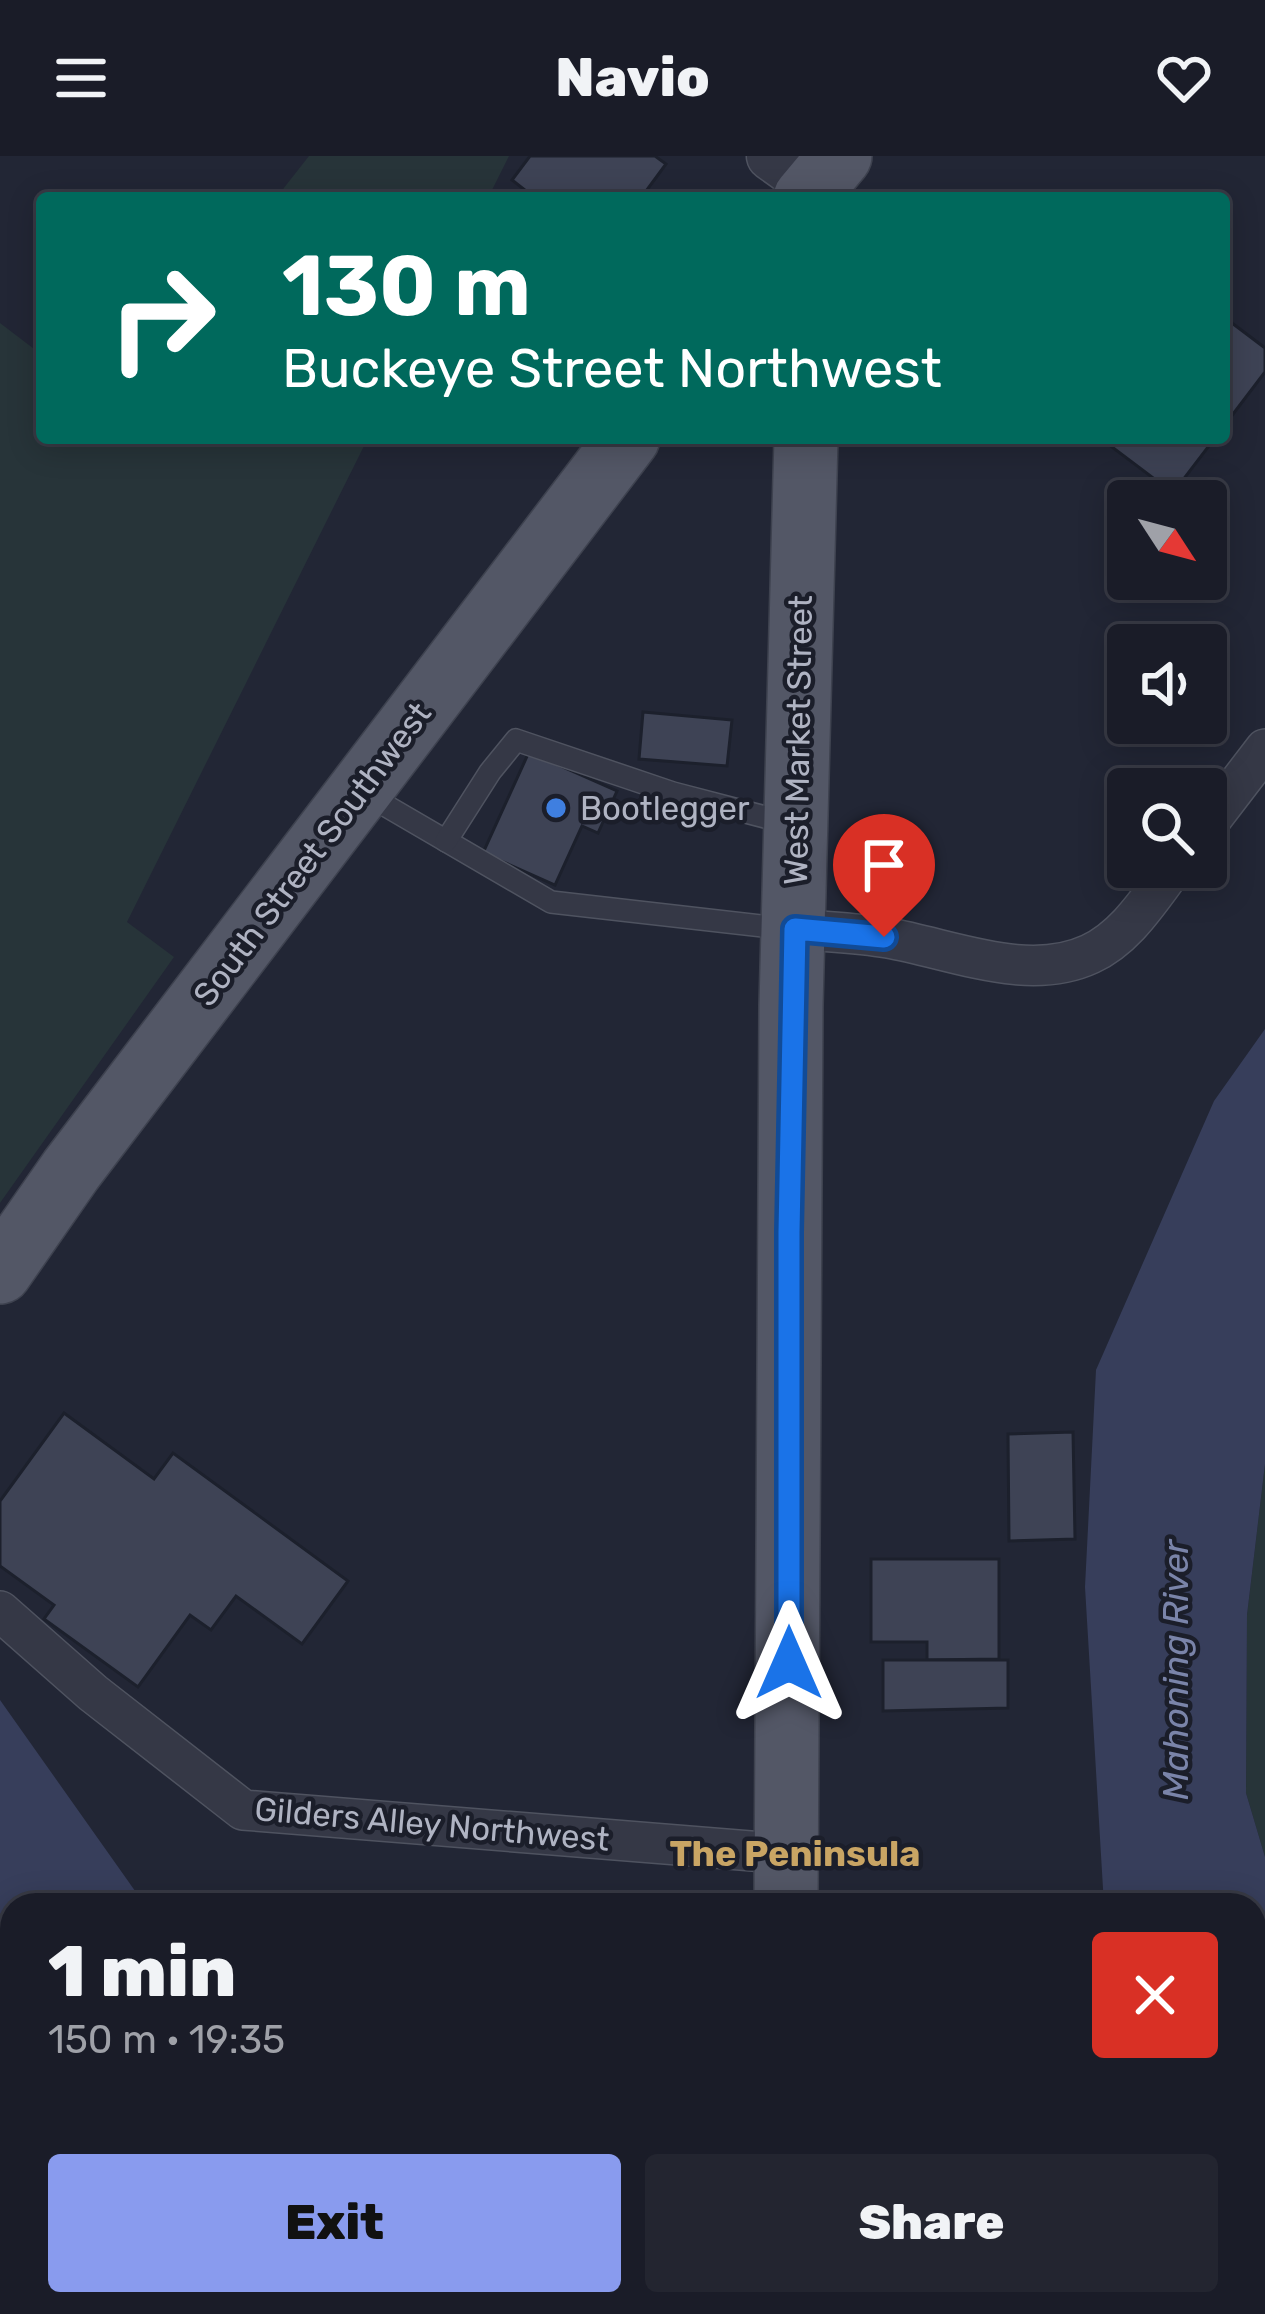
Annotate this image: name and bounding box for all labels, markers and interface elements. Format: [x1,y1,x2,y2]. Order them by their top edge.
icon: menu [48,45,114,111]
icon: heart [1151,45,1217,111]
text: Navio [555,46,710,110]
text: 130 m [282,236,531,336]
icon: right [84,240,240,396]
text: Buckeye Street Northwest [282,337,942,401]
north arrow [1107,480,1227,600]
map controls [1107,480,1227,888]
street label: West Market Street [776,595,820,885]
button: sound [1107,624,1227,744]
street label: South Street Southwest [185,694,439,1014]
button: search [1107,768,1227,888]
place label: Bootlegger [580,789,750,828]
marker: Bootlegger [543,795,569,821]
pin [833,814,935,937]
icon: arrive [851,832,917,898]
water label: Mahoning River [1154,1538,1197,1800]
position arrow [726,1600,852,1726]
street label: Gilders Alley Northwest [253,1789,611,1859]
district label: The Peninsula [669,1832,921,1875]
text: 1 min [48,1929,236,2014]
button: close [1092,1932,1218,2058]
text: 150 m · 19:35 [48,2017,285,2063]
button: Exit [48,2154,621,2292]
button: Share [645,2154,1218,2292]

